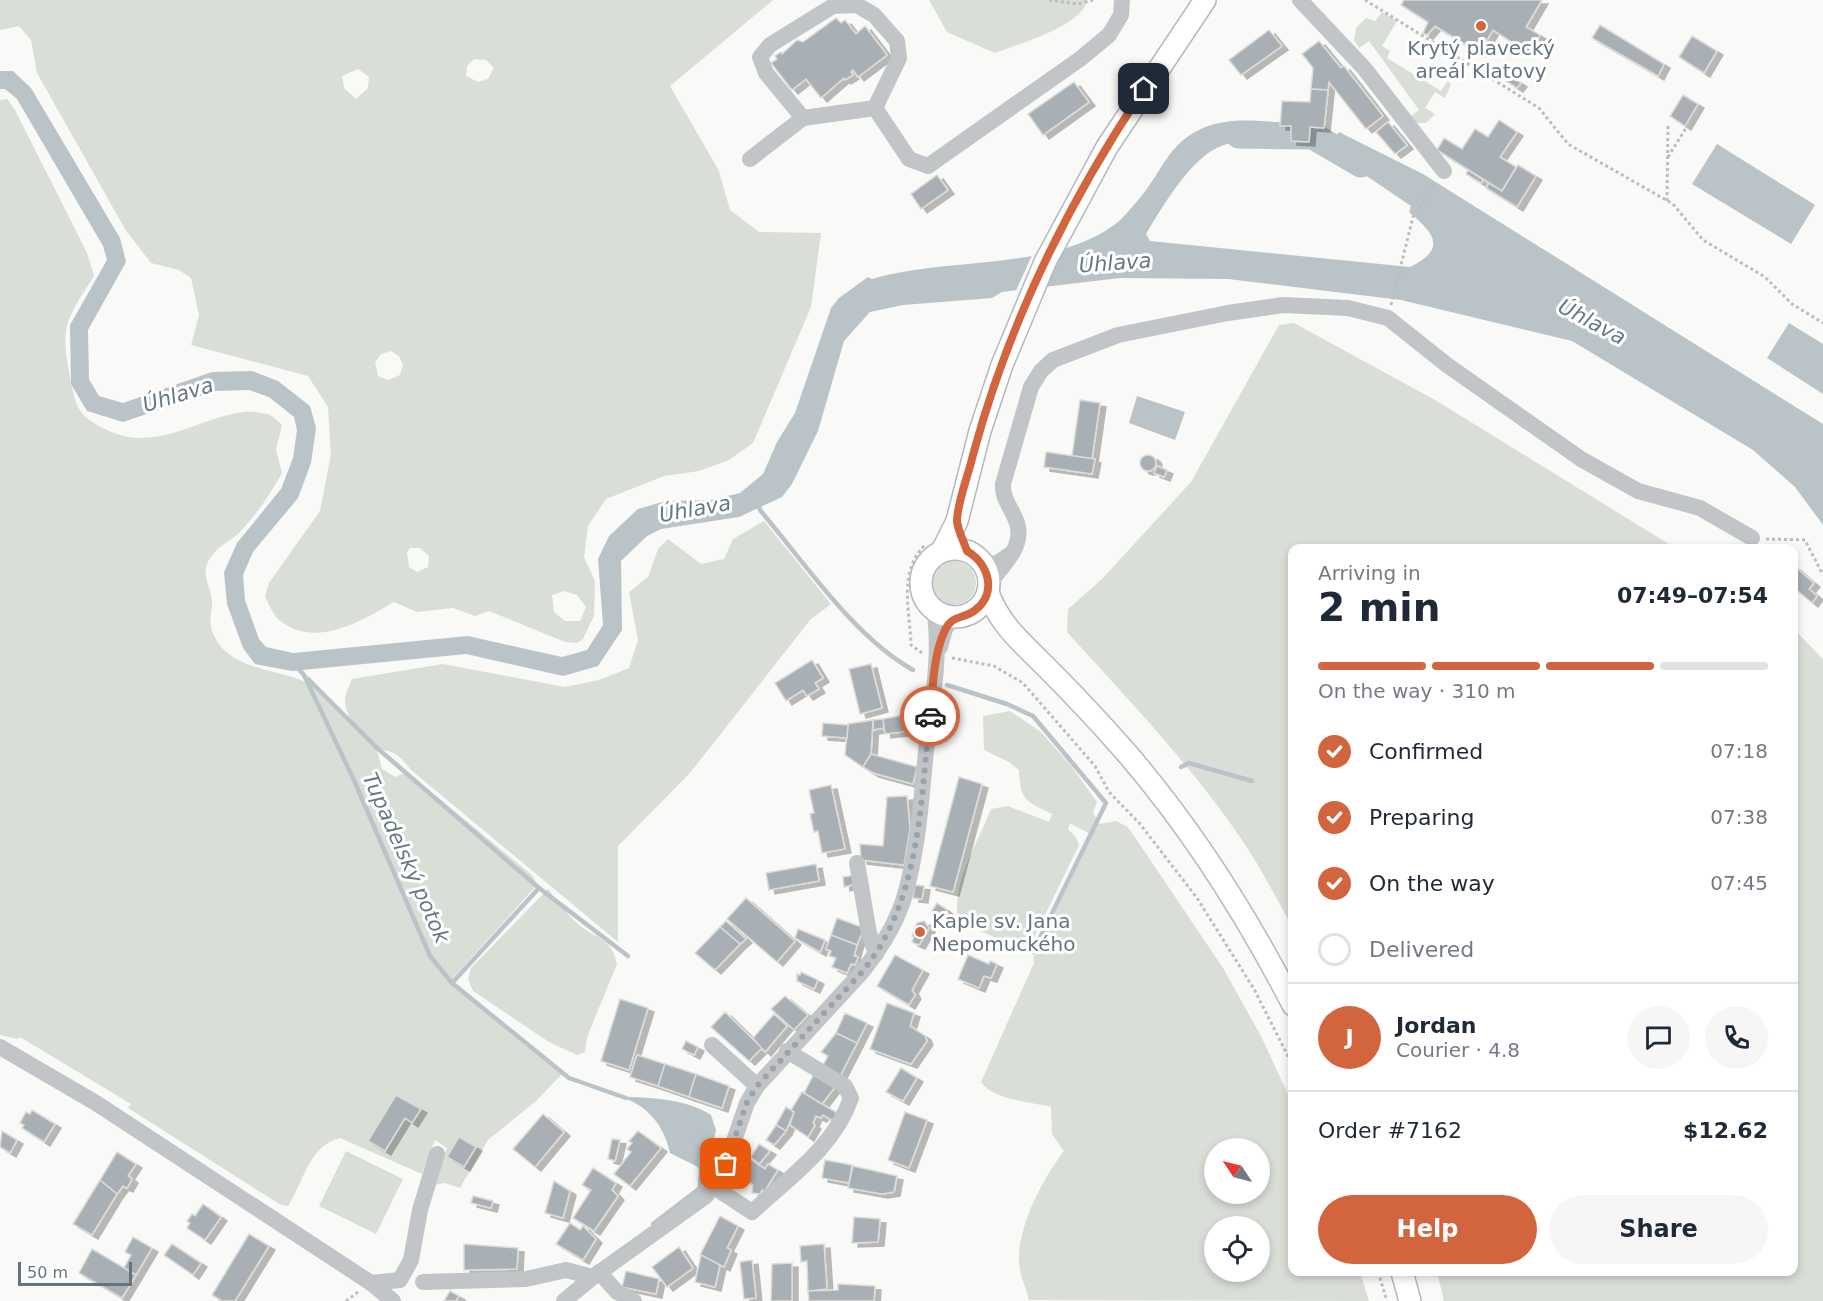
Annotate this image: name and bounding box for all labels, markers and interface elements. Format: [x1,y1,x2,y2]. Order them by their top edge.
marker: Krytý plavecký areál Klatovy [1474,19,1488,33]
place label: Krytý plavecký areál Klatovy [1407,36,1555,83]
pin [1118,63,1169,114]
icon: home [1127,72,1160,105]
water label: Úhlava [1078,247,1152,278]
water label: Úhlava [1554,293,1630,350]
water label: Úhlava [139,372,216,417]
water label: Úhlava [657,490,733,527]
text: Arriving in [1318,561,1421,585]
text: 07:49–07:54 [1617,583,1768,608]
text: 2 min [1318,585,1440,630]
text: On the way · 310 m [1318,679,1516,703]
courier [900,686,960,746]
icon: car [914,700,947,733]
icon: check [1318,735,1351,768]
text: Confirmed [1369,739,1483,764]
text: 07:18 [1710,739,1768,763]
water label: Tupadelský potok [358,769,455,948]
icon: check [1318,801,1351,834]
text: Preparing [1369,805,1475,830]
text: 07:38 [1710,805,1768,829]
icon: check [1318,867,1351,900]
text: On the way [1369,871,1495,896]
text: 07:45 [1710,871,1768,895]
place label: Kaple sv. Jana Nepomuckého [932,909,1075,956]
marker: Kaple sv. Jana Nepomuckého [913,925,927,939]
text: Delivered [1369,937,1474,962]
button: chat [1627,1006,1690,1069]
button: phone [1705,1006,1768,1069]
text: Jordan [1396,1013,1476,1038]
text: J [1345,1025,1354,1050]
text: Courier · 4.8 [1396,1038,1520,1062]
text: Order #7162 [1318,1118,1462,1143]
text: $12.62 [1683,1118,1768,1143]
pin [700,1138,751,1189]
north arrow [1204,1138,1270,1204]
map controls [1204,1138,1270,1282]
icon: bag [709,1147,742,1180]
button: Help [1318,1195,1537,1264]
button: Share [1549,1195,1768,1264]
button: locate [1204,1216,1270,1282]
scale bar [18,1259,132,1286]
text: 50 m [27,1263,68,1282]

